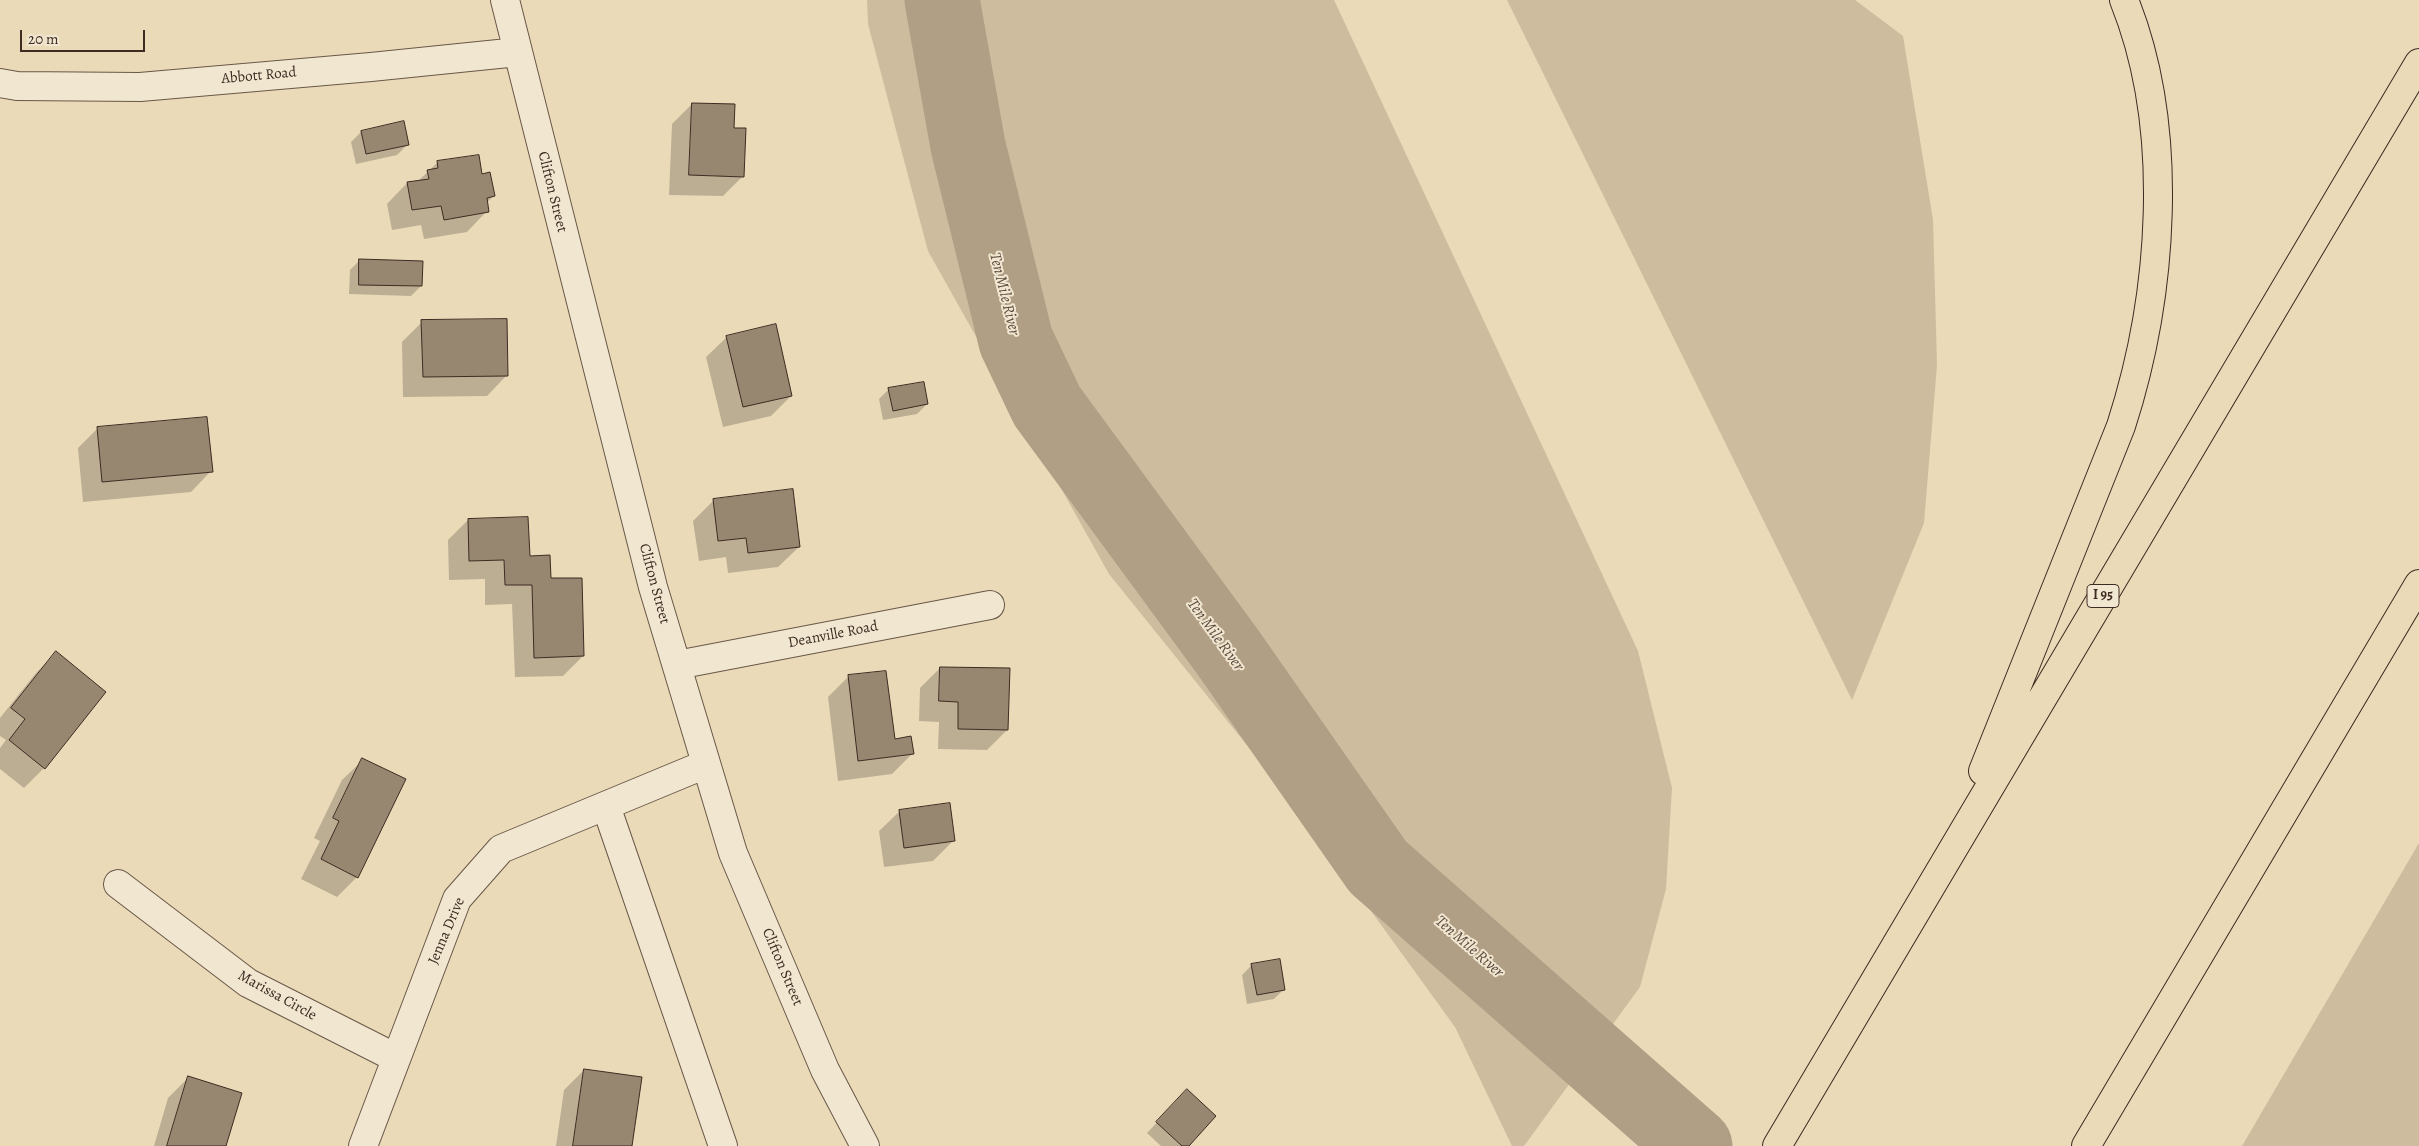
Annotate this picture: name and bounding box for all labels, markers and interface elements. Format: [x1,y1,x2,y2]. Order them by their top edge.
scale bar [22,20,148,52]
text: 20 m [28,29,59,49]
street label: Abbott Road [221,64,297,88]
street label: Clifton Street [533,150,571,234]
water label: Ten Mile River [984,251,1024,337]
street label: Clifton Street [635,542,673,626]
road number: I 95 [2087,584,2119,608]
water label: Ten Mile River [1182,595,1248,675]
street label: Deanville Road [786,617,880,653]
street label: Jenna Drive [425,895,469,967]
water label: Ten Mile River [1431,912,1507,982]
street label: Clifton Street [758,925,806,1009]
street label: Marissa Circle [235,967,319,1025]

